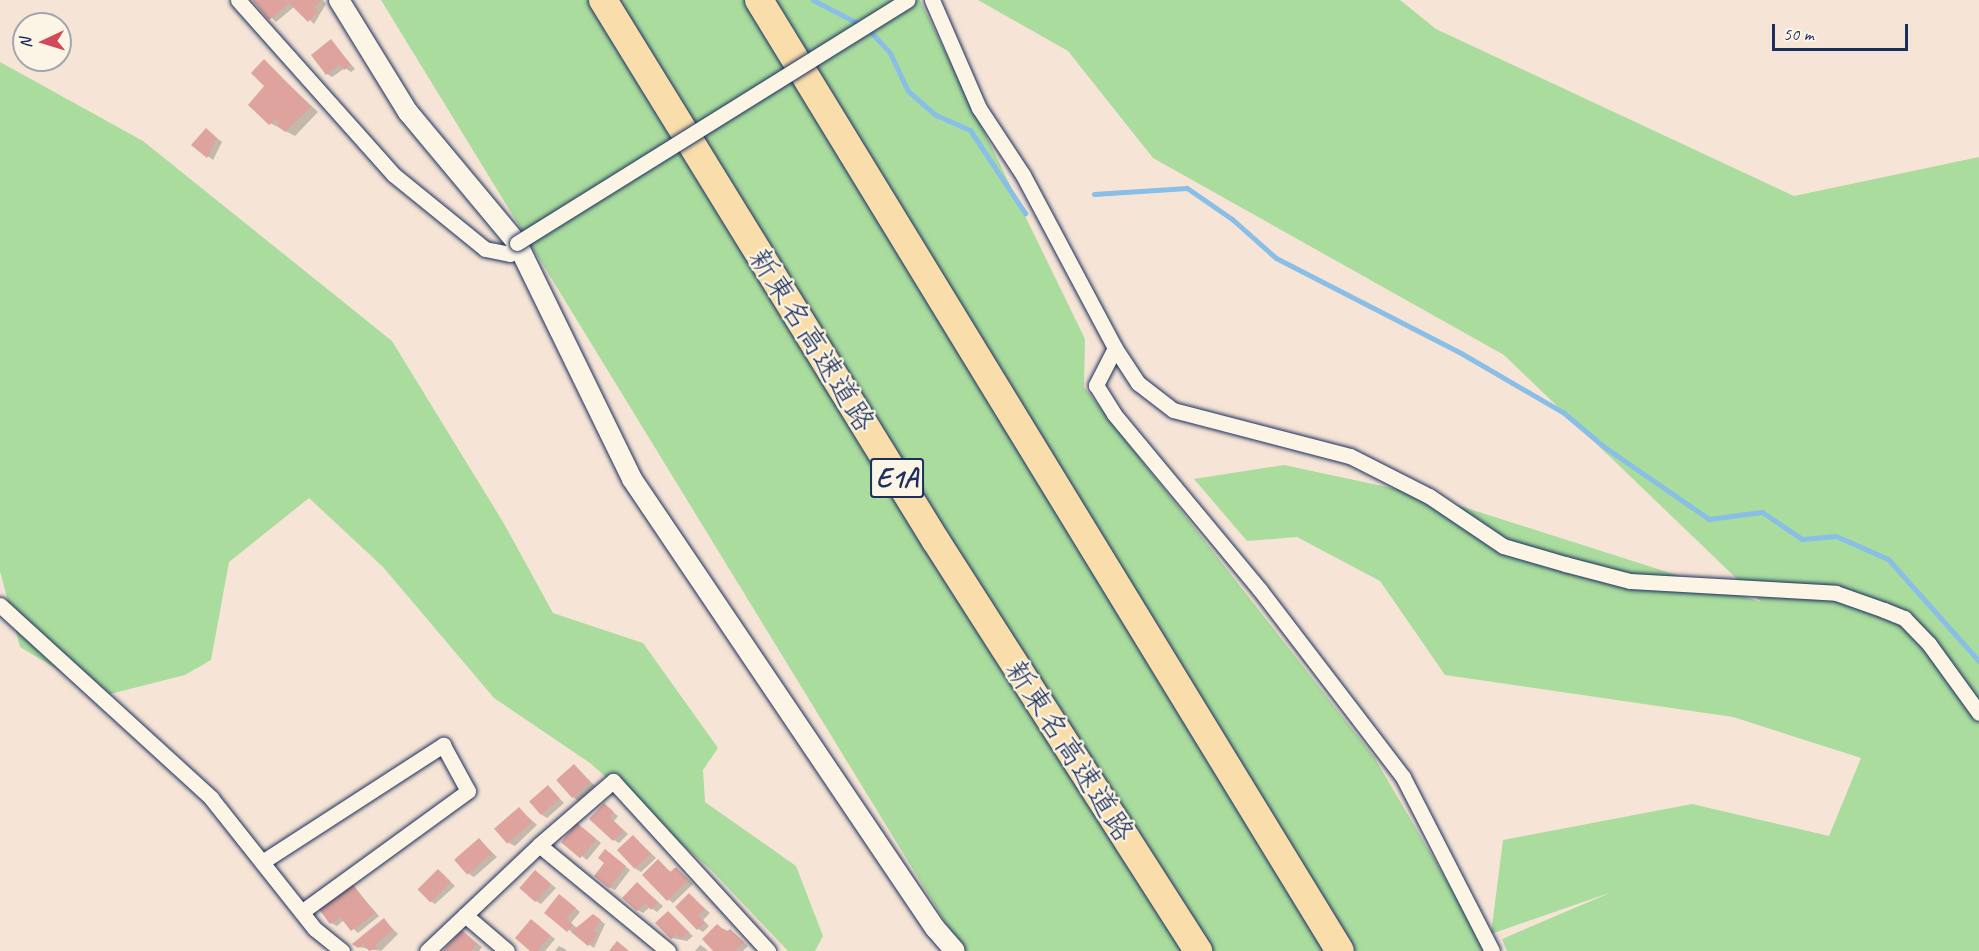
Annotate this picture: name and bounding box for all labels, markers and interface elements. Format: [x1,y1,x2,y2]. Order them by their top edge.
north arrow [12,12,72,72]
scale bar [1775,12,1912,50]
text: 50 m [1783,23,1814,45]
text: N [16,37,36,49]
street label: 新東名高速道路 [741,241,883,439]
road number: E1A [870,453,924,503]
street label: 新東名高速道路 [998,653,1142,849]

